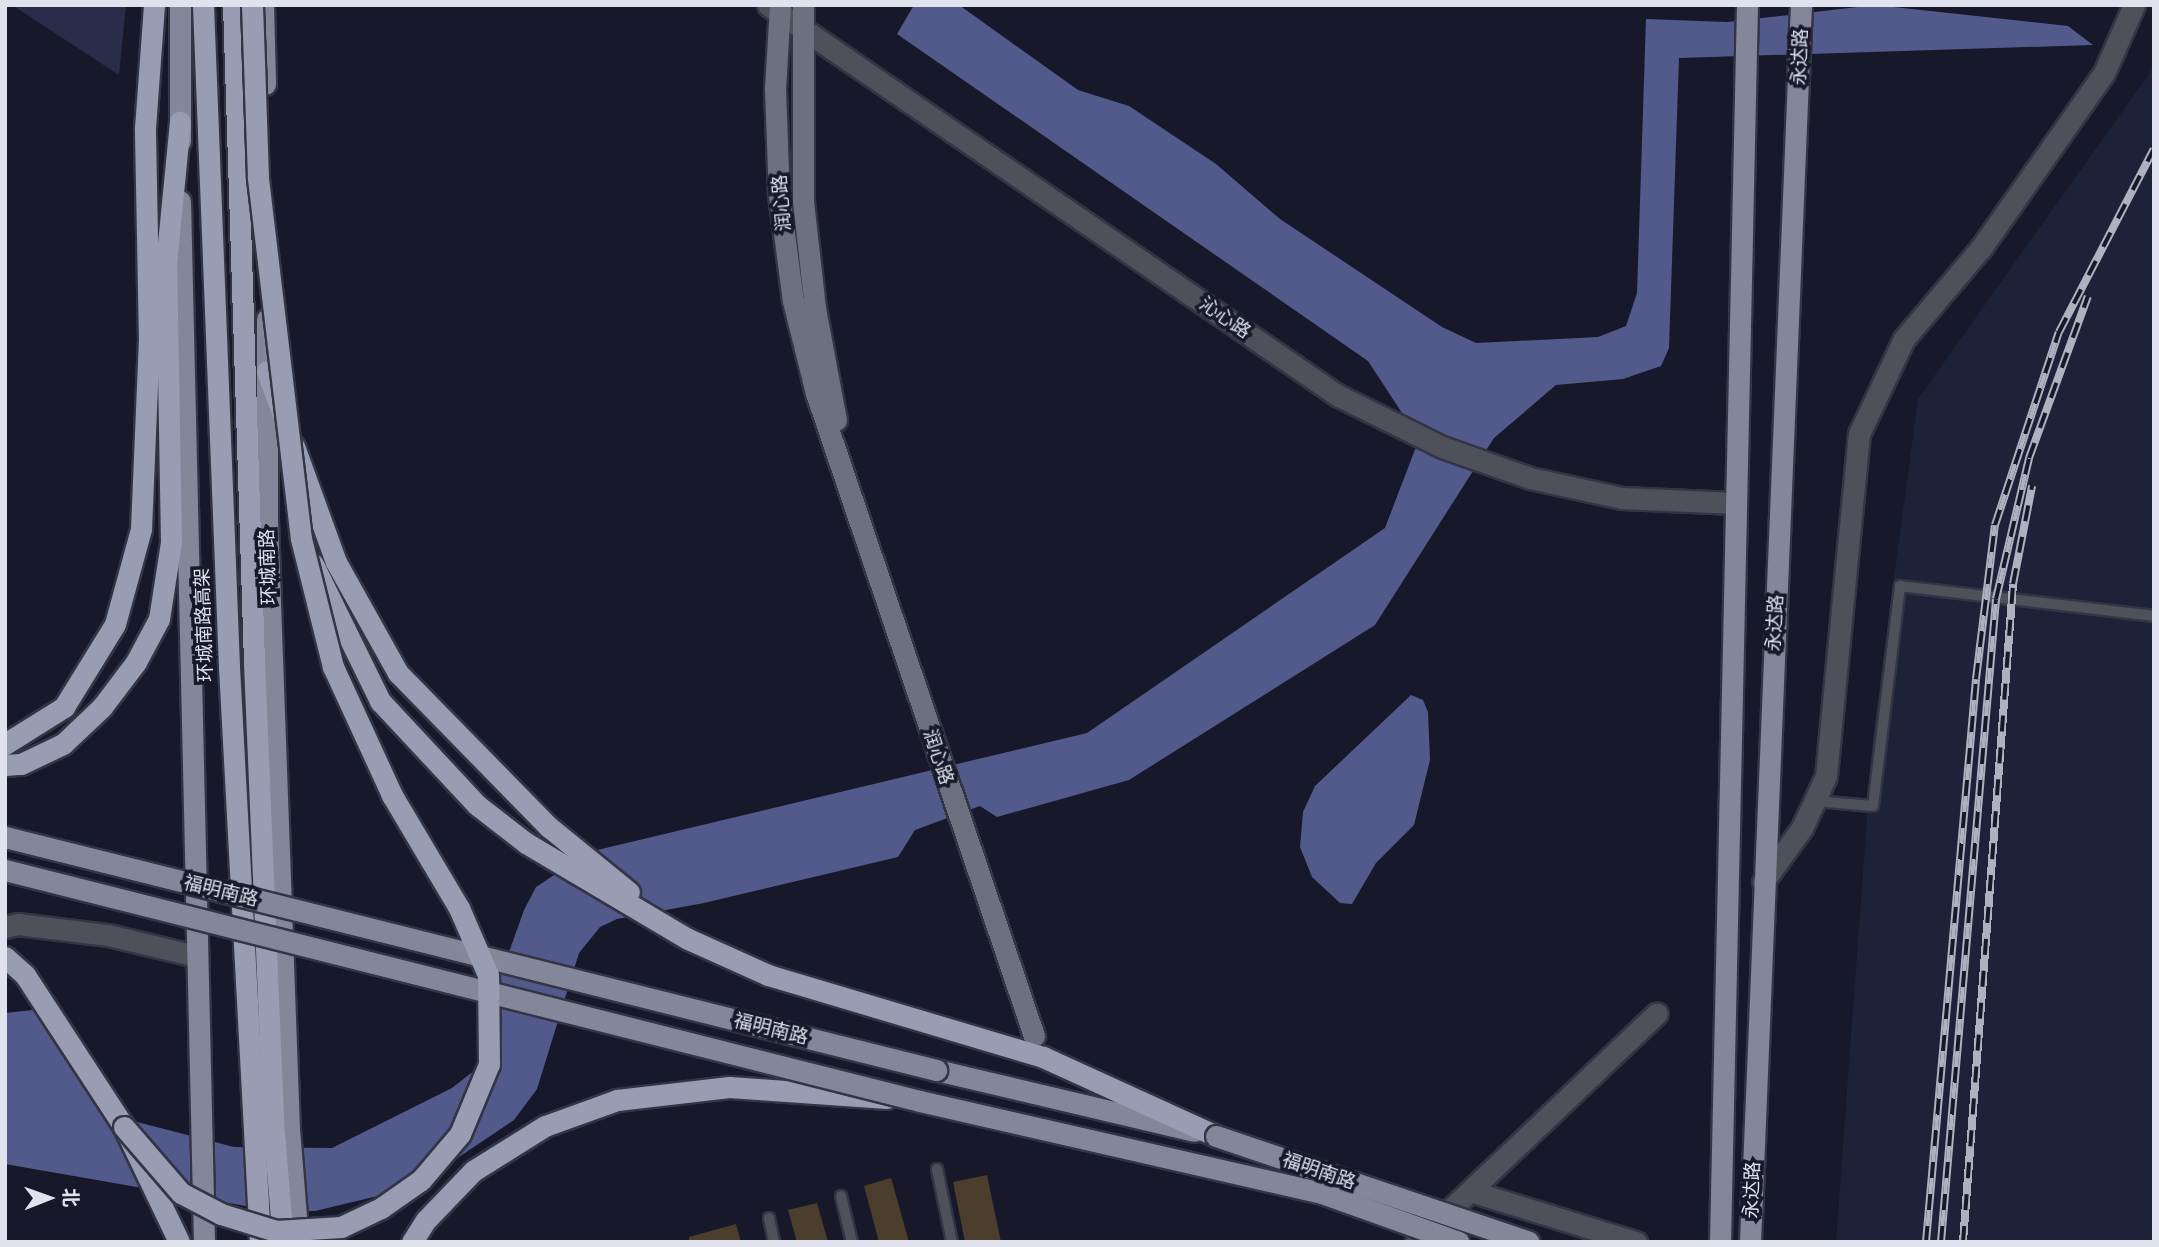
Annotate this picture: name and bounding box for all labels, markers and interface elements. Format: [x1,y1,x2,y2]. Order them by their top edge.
street label: 永达路 [1788,28,1812,86]
street label: 润心路 [768,174,796,232]
street label: 沁心路 [1195,293,1255,343]
street label: 环城南路 [255,529,281,605]
street label: 环城南路高架 [191,568,217,682]
street label: 永达路 [1762,594,1788,652]
street label: 润心路 [918,726,958,788]
street label: 福明南路 [181,871,261,911]
street label: 福明南路 [731,1009,811,1049]
street label: 福明南路 [1279,1148,1359,1194]
street label: 永达路 [1740,1161,1764,1219]
north arrow [14,1163,84,1233]
text: 北 [60,1188,81,1207]

